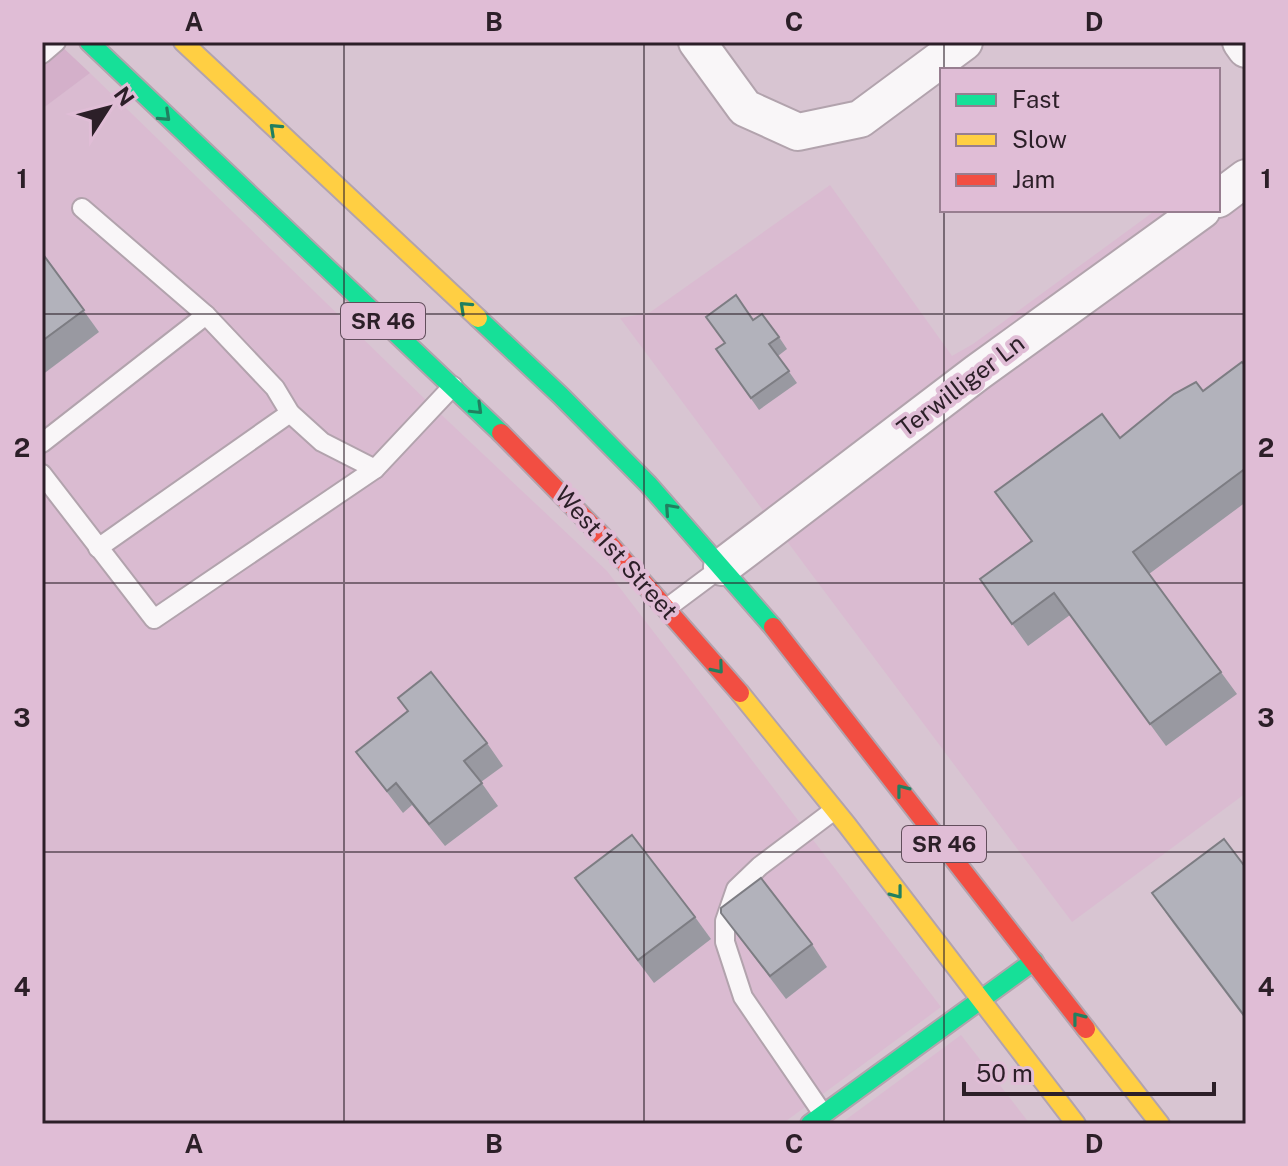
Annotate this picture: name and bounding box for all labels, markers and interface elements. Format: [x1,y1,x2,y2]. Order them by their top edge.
text: A [185,6,204,37]
text: B [485,6,503,37]
text: C [785,6,803,37]
text: D [1085,6,1103,37]
north arrow [68,68,148,148]
legend [940,68,1220,212]
text: N [109,82,140,111]
text: Fast [1012,85,1060,113]
one-way arrow [155,107,170,121]
one-way arrow [270,124,284,139]
text: Slow [1012,125,1067,153]
text: 1 [16,163,28,194]
text: 1 [1260,163,1272,194]
text: Jam [1012,165,1055,193]
one-way arrow [460,301,474,316]
road number: SR 46 [341,303,425,339]
street label: Terwilliger Ln [891,328,1029,442]
one-way arrow [468,400,482,414]
text: 2 [14,432,30,463]
text: 2 [1258,432,1274,463]
street label: West 1st Street [550,480,684,625]
one-way arrow [666,503,680,518]
one-way arrow [708,659,723,673]
text: 3 [13,702,31,733]
text: 3 [1257,702,1275,733]
one-way arrow [898,784,912,799]
road number: SR 46 [902,826,986,862]
one-way arrow [888,884,902,899]
text: 4 [13,971,31,1002]
text: 4 [1257,971,1275,1002]
one-way arrow [1074,1012,1088,1027]
scale bar [964,1046,1214,1096]
text: 50 m [976,1059,1033,1087]
text: A [185,1128,204,1159]
text: B [485,1128,503,1159]
text: C [785,1128,803,1159]
text: D [1085,1128,1103,1159]

